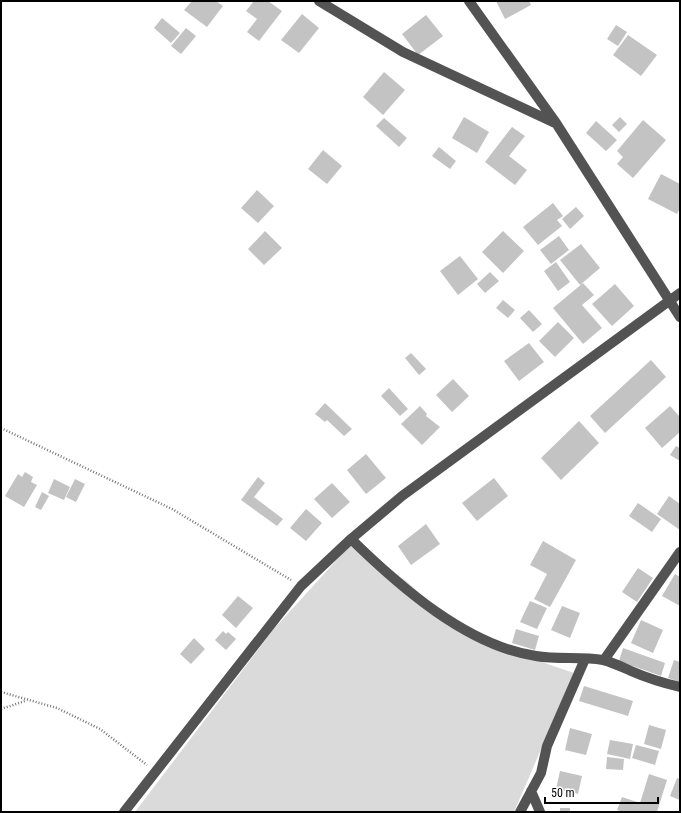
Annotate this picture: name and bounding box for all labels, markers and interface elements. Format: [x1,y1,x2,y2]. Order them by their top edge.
scale bar [545,779,658,805]
text: 50 m [551,786,575,800]

